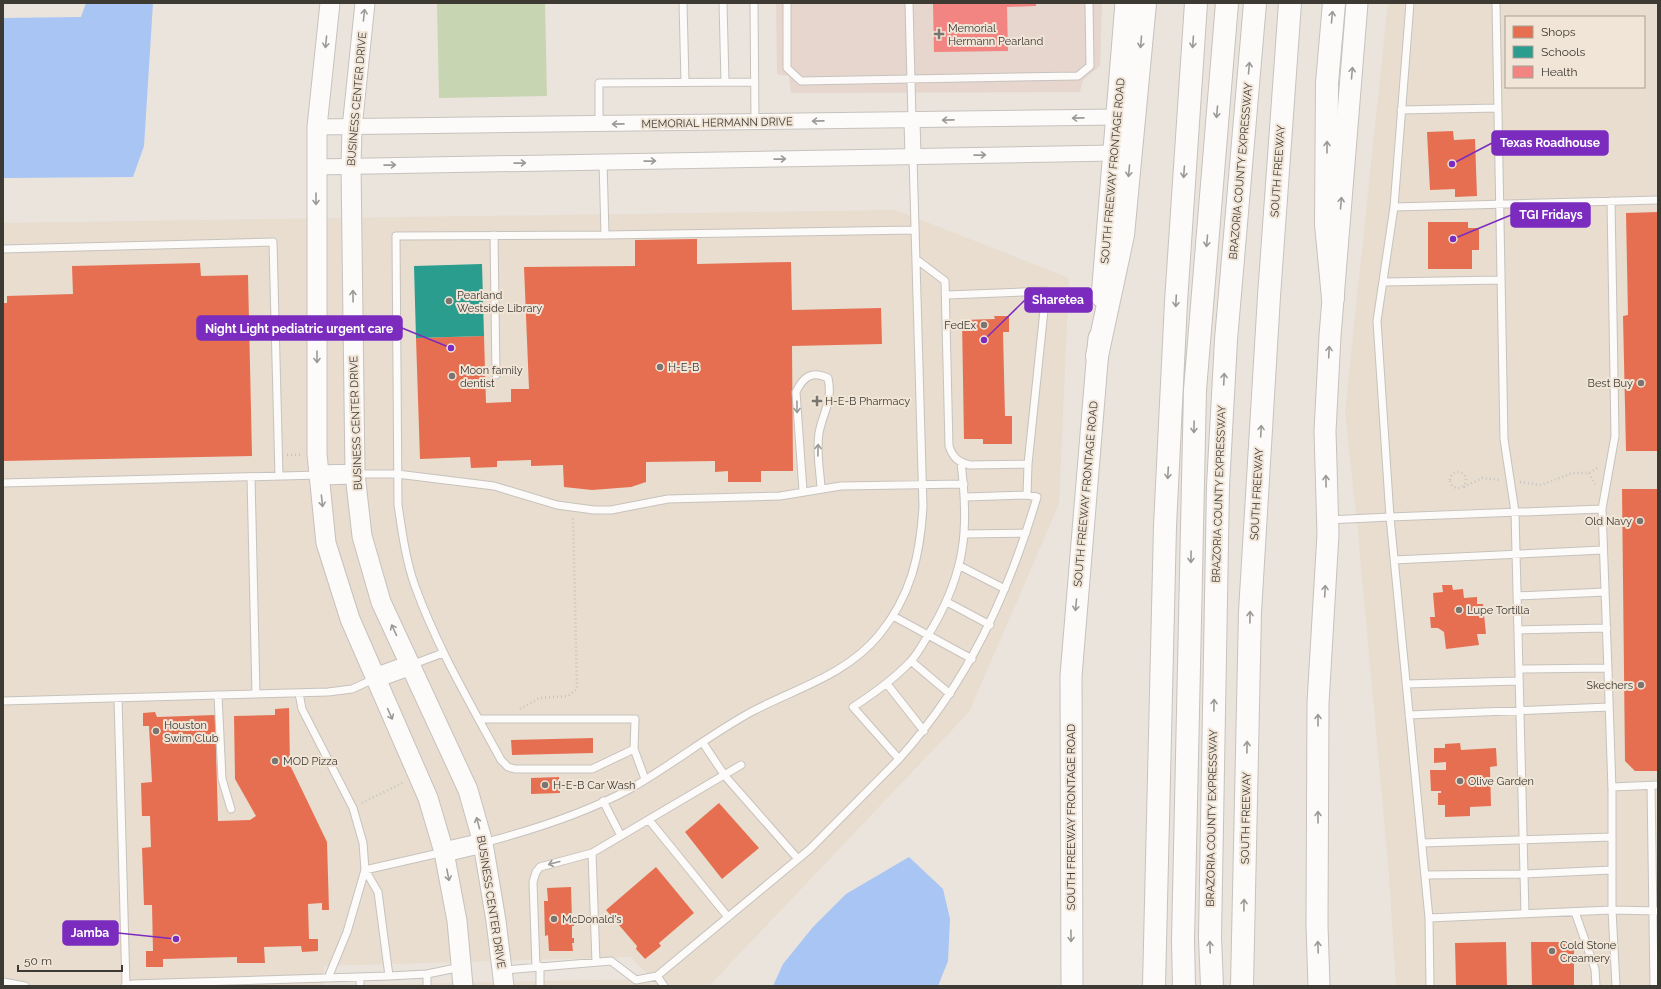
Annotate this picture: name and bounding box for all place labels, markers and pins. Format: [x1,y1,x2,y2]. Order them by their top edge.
place label: Memorial Hermann Pearland [948,22,1044,48]
marker: Memorial Hermann Pearland [933,28,945,40]
callout: Texas Roadhouse [1492,131,1608,155]
callout: TGI Fridays [1511,203,1590,227]
callout: Sharetea [1025,288,1092,312]
place label: Pearland Westside Library [457,289,542,315]
marker: Pearland Westside Library [444,296,454,306]
callout: Night Light pediatric urgent care [197,316,402,340]
place label: FedEx [944,319,976,332]
marker: FedEx [979,320,989,330]
place label: H-E-B [668,361,699,374]
marker: H-E-B [655,362,665,372]
place label: Moon family dentist [460,364,523,390]
marker: Moon family dentist [447,371,457,381]
place label: Best Buy [1588,377,1633,390]
marker: Best Buy [1636,378,1646,388]
place label: H-E-B Pharmacy [825,395,910,408]
marker: H-E-B Pharmacy [812,396,822,406]
place label: Old Navy [1585,515,1632,528]
marker: Old Navy [1635,516,1645,526]
place label: Lupe Tortilla [1467,604,1530,617]
marker: Lupe Tortilla [1454,605,1464,615]
place label: Skechers [1586,679,1633,692]
marker: Skechers [1636,680,1646,690]
place label: Houston Swim Club [164,719,219,745]
marker: Houston Swim Club [151,726,161,736]
place label: MOD Pizza [283,755,338,768]
marker: MOD Pizza [270,756,280,766]
place label: Olive Garden [1468,775,1534,788]
marker: Olive Garden [1455,776,1465,786]
place label: H-E-B Car Wash [553,779,635,792]
marker: H-E-B Car Wash [540,780,550,790]
place label: McDonald's [562,913,622,926]
marker: McDonald's [549,914,559,924]
callout: Jamba [63,921,118,945]
place label: Cold Stone Creamery [1560,939,1617,965]
marker: Cold Stone Creamery [1547,946,1557,956]

